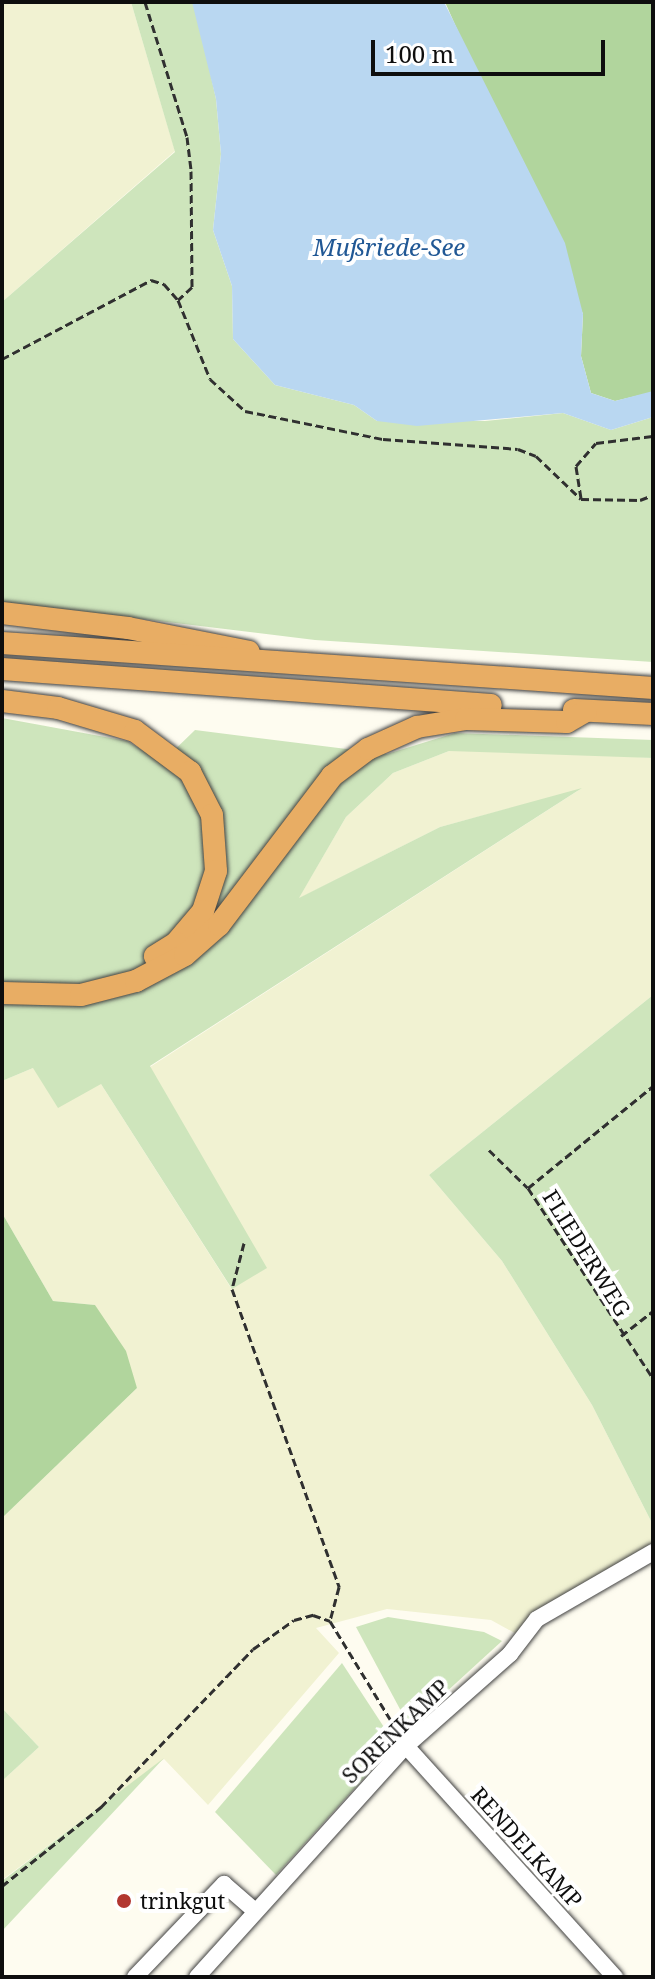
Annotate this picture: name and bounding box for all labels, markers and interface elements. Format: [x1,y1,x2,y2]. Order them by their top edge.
scale bar [375,24,609,74]
text: 100 m [385,37,454,70]
water label: Mußriede-See [313,233,465,261]
street label: FLIEDERWEG [538,1185,636,1321]
street label: SORENKAMP [336,1674,454,1788]
street label: RENDELKAMP [466,1781,588,1913]
place label: trinkgut [140,1888,225,1914]
marker: trinkgut [115,1892,133,1910]

